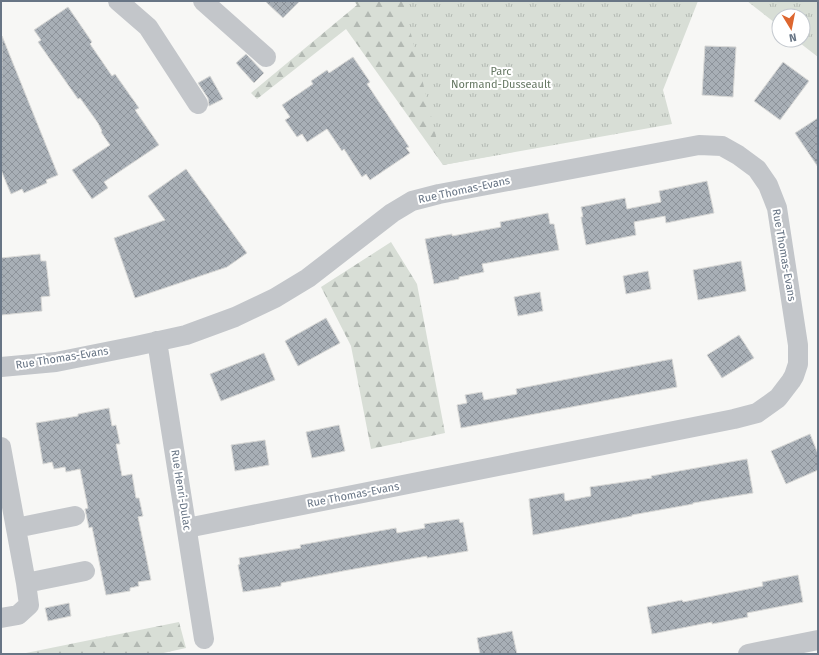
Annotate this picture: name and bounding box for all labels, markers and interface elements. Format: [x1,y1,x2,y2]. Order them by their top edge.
north arrow [771,8,811,48]
text: N [788,30,797,44]
park label: Parc Normand-Dusseault [451,65,551,91]
street label: Rue Thomas-Evans [417,174,511,206]
street label: Rue Thomas-Evans [769,208,799,302]
street label: Rue Thomas-Evans [15,344,109,372]
street label: Rue Henri-Dulac [168,449,194,531]
street label: Rue Thomas-Evans [306,480,400,510]

